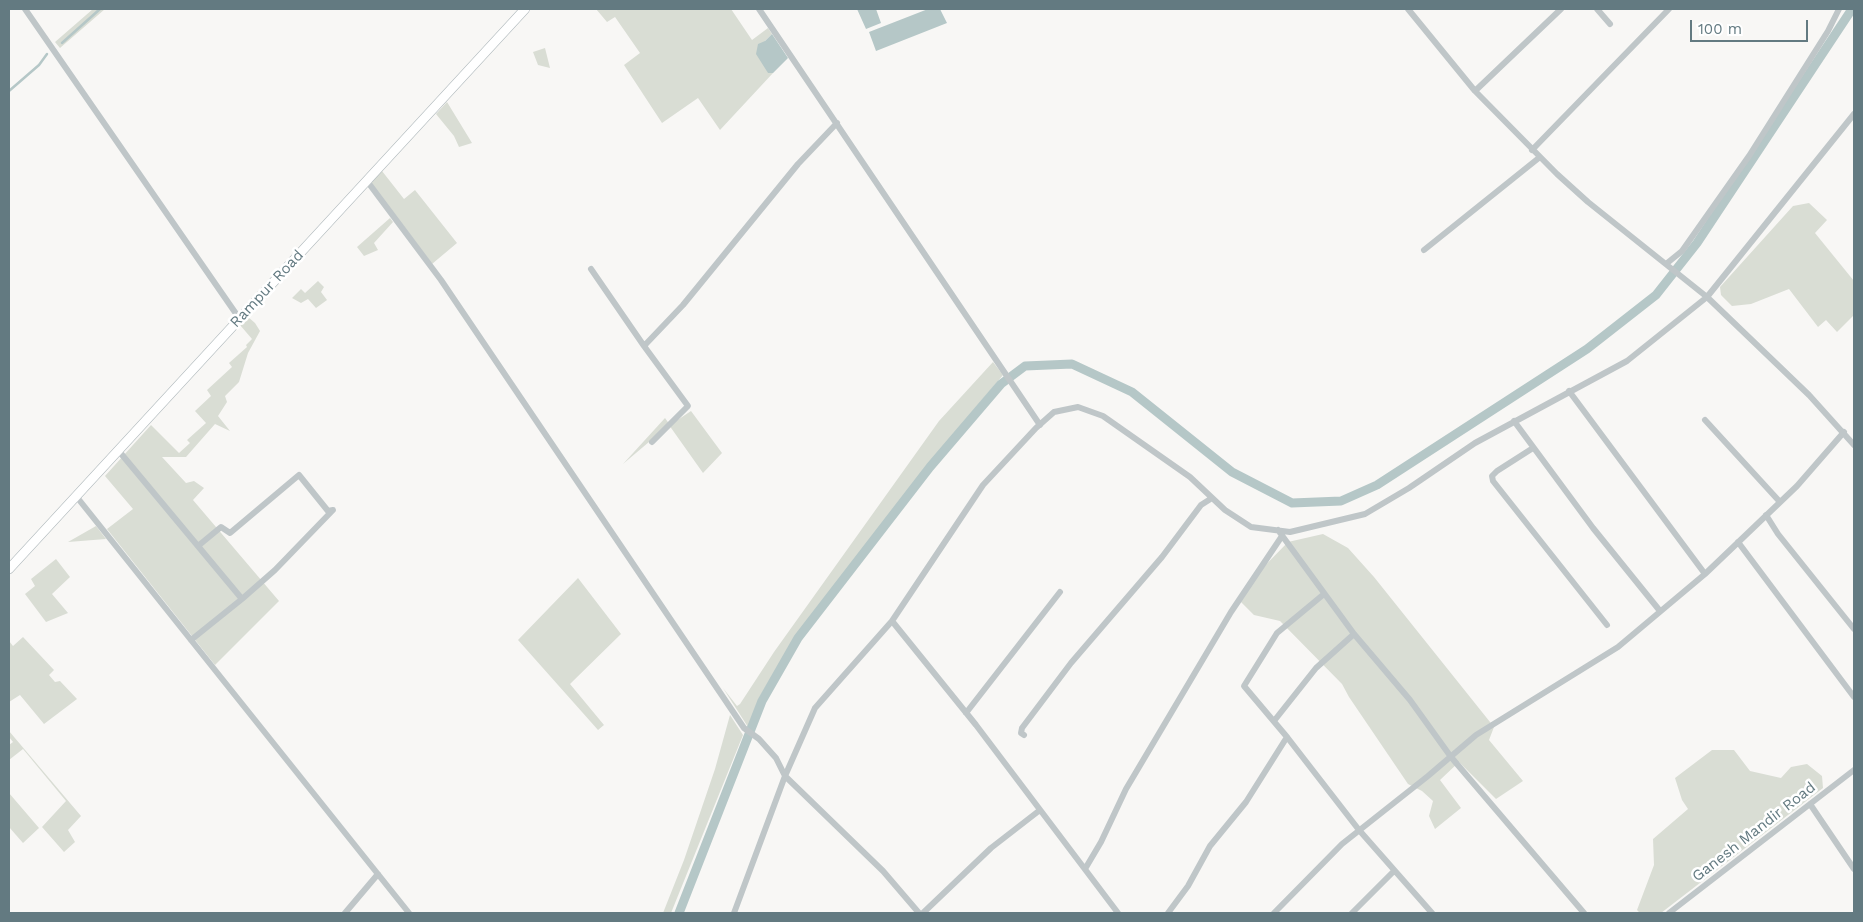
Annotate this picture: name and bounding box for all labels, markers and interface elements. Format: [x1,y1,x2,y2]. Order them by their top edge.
scale bar [1693,10,1810,42]
text: 100 m [1698,20,1742,38]
street label: Rampur Road [227,247,307,331]
street label: Ganesh Mandir Road [1689,778,1819,886]

